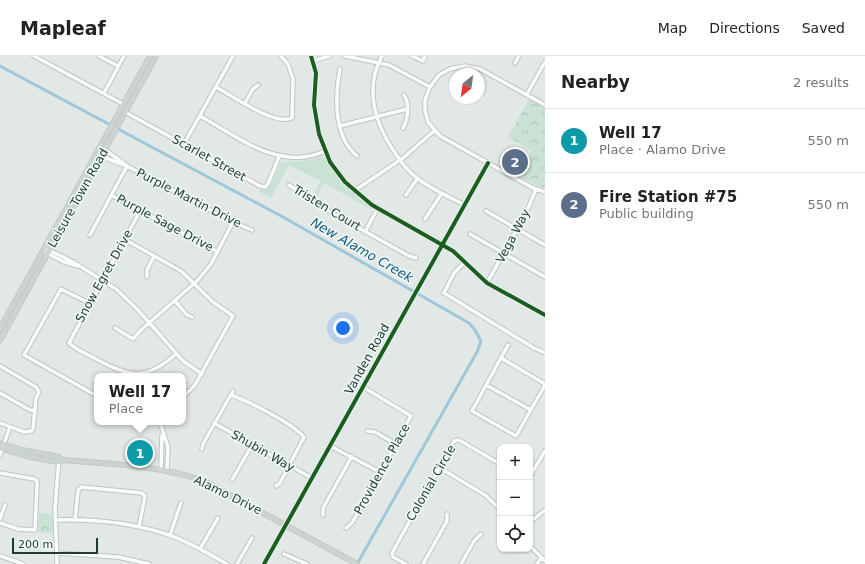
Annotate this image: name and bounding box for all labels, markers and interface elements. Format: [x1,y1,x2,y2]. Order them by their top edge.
text: Mapleaf [20,17,106,39]
text: Map [658,20,687,36]
text: Directions [709,20,780,36]
text: Saved [802,20,845,36]
north arrow [449,68,485,104]
text: Nearby [561,72,630,92]
text: 2 results [793,75,849,90]
text: Well 17 [599,124,662,142]
street label: Scarlet Street [170,132,249,184]
text: 1 [569,133,579,148]
text: 550 m [807,133,849,148]
text: Place · Alamo Drive [599,142,726,157]
street label: Leisure Town Road [45,146,111,250]
pin: 2 [502,147,528,177]
street label: Purple Martin Drive [134,165,244,231]
street label: Tristen Court [290,182,364,234]
text: Fire Station #75 [599,188,737,206]
street label: Purple Sage Drive [114,192,216,254]
text: 2 [569,197,579,212]
text: 550 m [807,197,849,212]
text: Public building [599,206,694,221]
street label: Vega Way [493,207,533,265]
water label: New Alamo Creek [308,215,416,286]
street label: Snow Egret Drive [73,227,135,325]
your location [333,318,353,338]
street label: Vanden Road [342,321,392,397]
popup [94,373,186,425]
text: Well 17 [109,383,171,401]
text: Place [109,401,143,416]
street label: Providence Place [351,421,413,517]
street label: Shubin Way [229,427,297,475]
pin: 1 [127,438,153,468]
street label: Colonial Circle [404,442,458,524]
map controls [497,444,533,552]
button: + [497,444,533,480]
street label: Alamo Drive [192,473,264,517]
button: − [497,480,533,516]
button: locate [497,516,533,552]
scale bar [12,536,98,555]
text: 200 m [18,538,53,551]

